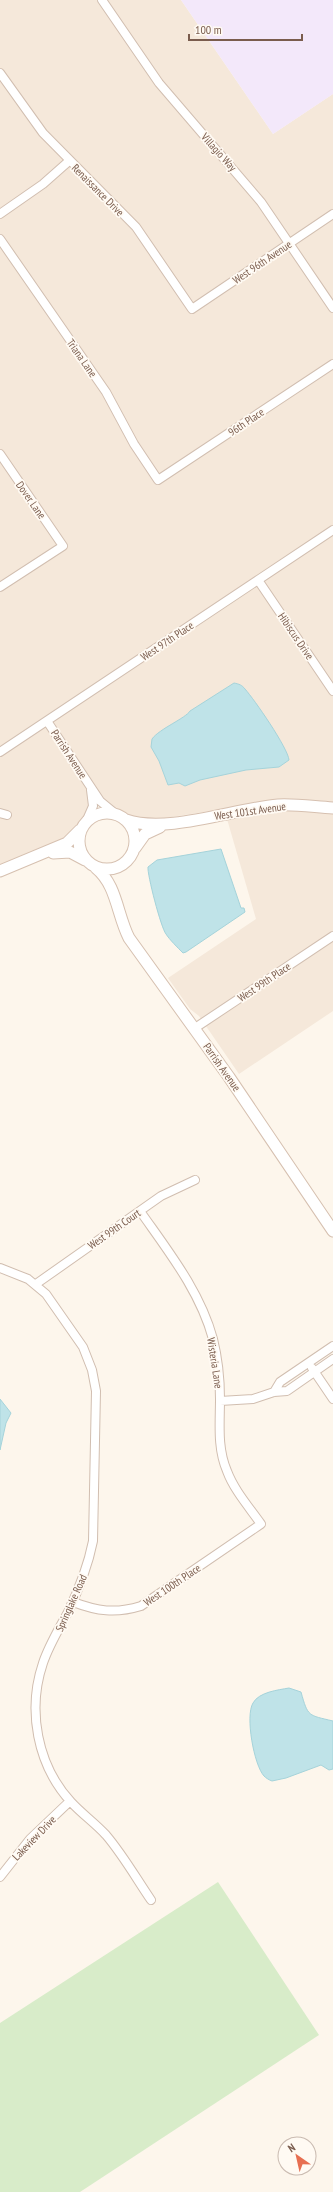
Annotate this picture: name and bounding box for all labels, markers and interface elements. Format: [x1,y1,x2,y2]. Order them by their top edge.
scale bar [189,16,302,42]
text: 100 m [195,22,222,37]
street label: Villagio Way [198,129,240,175]
street label: Renaissance Drive [69,161,127,219]
street label: West 96th Avenue [230,237,295,287]
street label: Triana Lane [64,336,100,380]
street label: 96th Place [225,405,267,439]
street label: Dover Lane [13,478,49,522]
street label: Hibiscus Drive [275,610,317,663]
street label: West 97th Place [138,618,196,664]
street label: Parrish Avenue [48,727,90,782]
street label: West 101st Avenue [213,799,287,823]
street label: West 99th Place [235,959,294,1005]
street label: Parrish Avenue [200,1040,244,1094]
street label: West 99th Court [85,1206,143,1252]
street label: Wisteria Lane [204,1337,226,1390]
street label: West 100th Place [141,1561,204,1609]
street label: Springlake Road [52,1572,90,1634]
street label: Lakeview Drive [9,1812,59,1863]
north arrow [277,2136,317,2176]
text: N [285,2140,298,2155]

